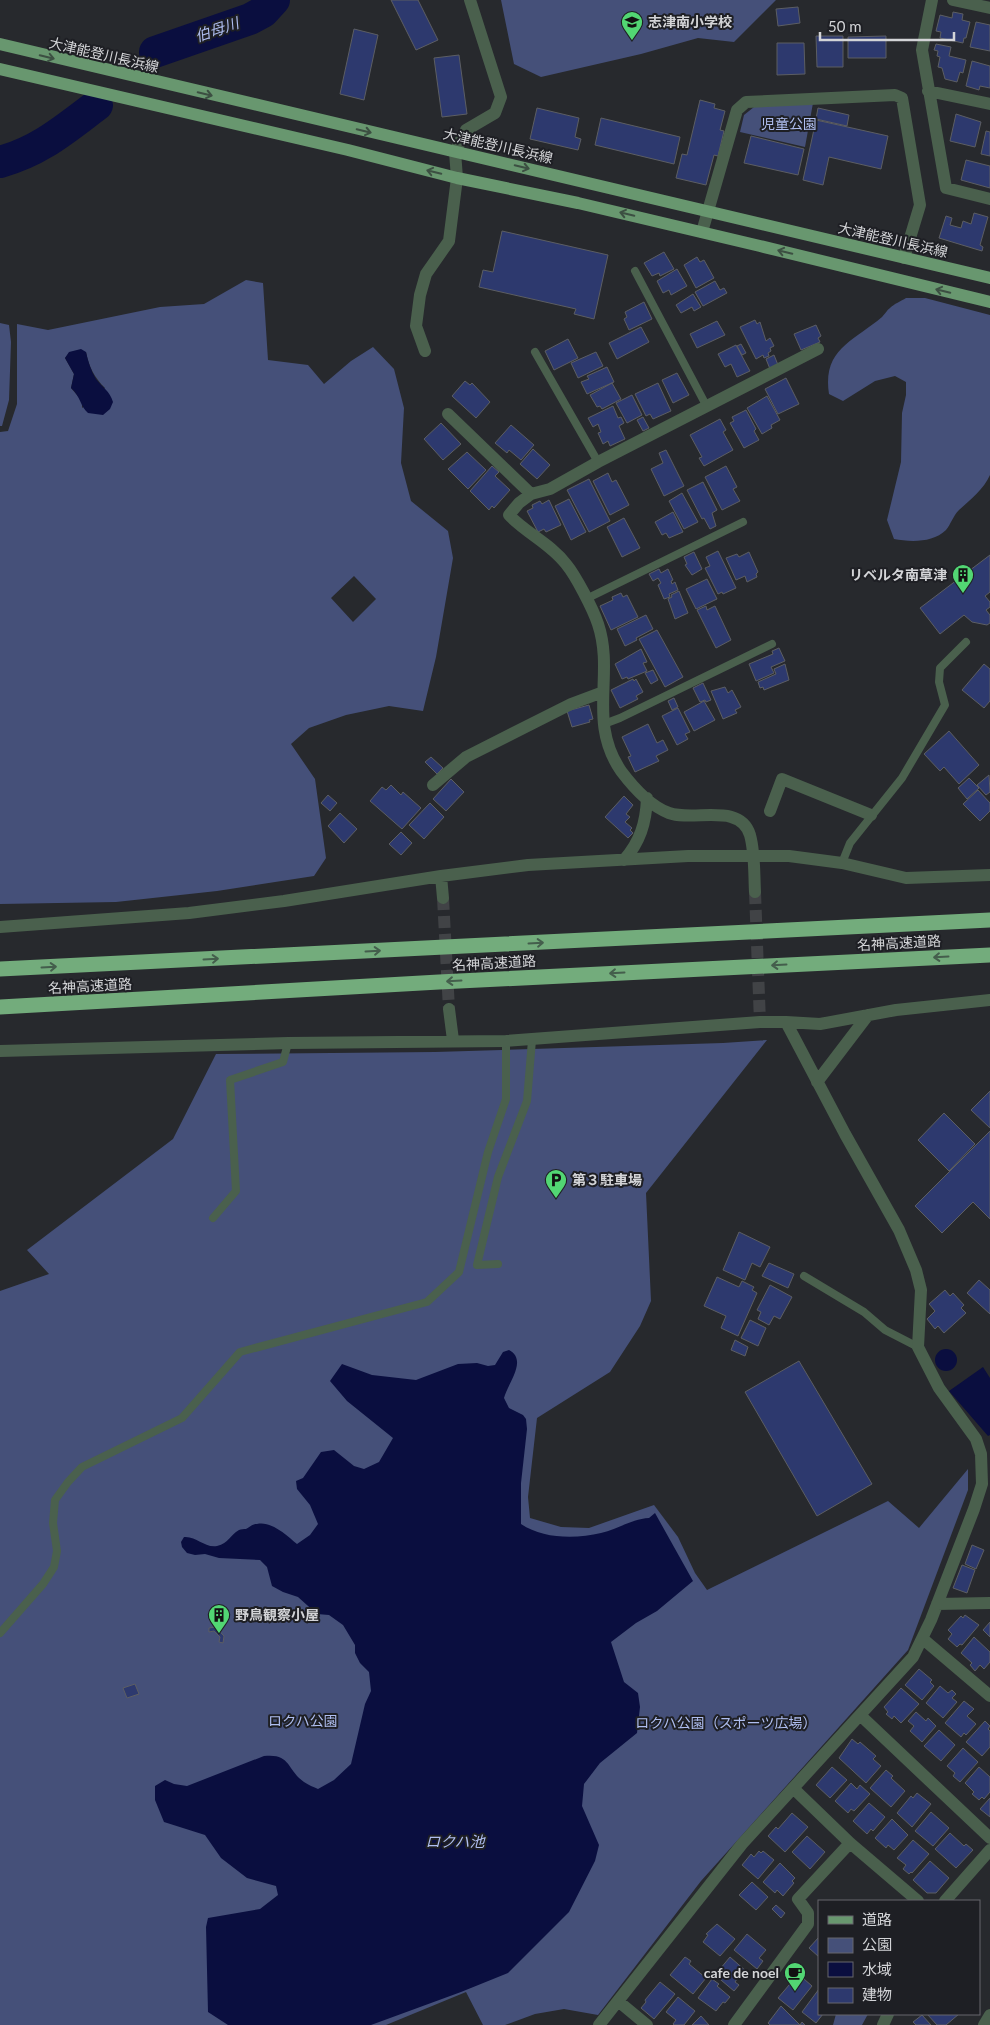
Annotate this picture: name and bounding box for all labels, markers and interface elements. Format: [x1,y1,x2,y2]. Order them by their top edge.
school or university icon: 志津南小学校 [620,10,644,41]
scale bar [820,10,954,42]
water label: 伯母川 [192,13,243,45]
place label: 志津南小学校 [648,13,732,30]
text: 50 m [828,17,862,35]
street label: 大津能登川長浜線 [48,34,161,75]
one-way arrow [39,52,55,62]
one-way arrow [197,90,213,99]
park label: 児童公園 [761,115,817,132]
street label: 大津能登川長浜線 [442,125,555,166]
one-way arrow [355,127,371,136]
one-way arrow [514,163,530,172]
one-way arrow [426,167,442,176]
one-way arrow [619,209,635,218]
street label: 大津能登川長浜線 [837,219,950,260]
one-way arrow [777,247,793,256]
one-way arrow [935,285,951,295]
building icon: リベルタ南草津 [951,563,975,594]
place label: リベルタ南草津 [849,566,947,583]
street label: 名神高速道路 [857,932,941,953]
one-way arrow [527,938,543,947]
one-way arrow [365,946,381,955]
street label: 名神高速道路 [452,952,536,973]
one-way arrow [934,953,950,962]
one-way arrow [203,954,219,963]
one-way arrow [771,961,787,970]
one-way arrow [40,962,56,972]
one-way arrow [609,969,625,978]
street label: 名神高速道路 [48,975,132,996]
one-way arrow [447,977,463,986]
parking icon: 第３駐車場 [544,1168,568,1199]
place label: 第３駐車場 [572,1171,642,1188]
building icon: 野鳥観察小屋 [207,1603,231,1634]
place label: 野鳥観察小屋 [235,1606,319,1623]
park label: ロクハ公園 [268,1712,338,1729]
park label: ロクハ公園（スポーツ広場） [635,1714,817,1731]
water label: ロクハ池 [425,1832,487,1850]
legend [818,1900,980,2015]
text: 道路 [862,1910,892,1928]
text: 公園 [862,1935,892,1953]
text: 水域 [862,1960,892,1978]
cafe icon: cafe de noel [783,1961,807,1992]
place label: cafe de noel [704,1964,779,1981]
text: 建物 [862,1985,892,2003]

